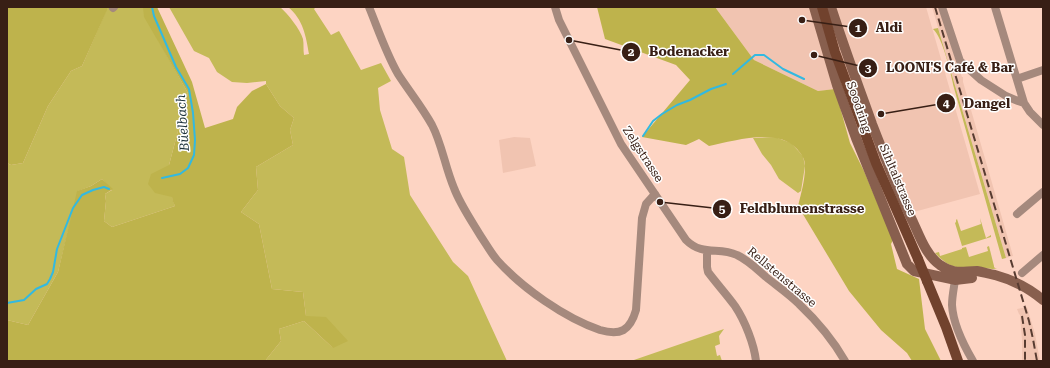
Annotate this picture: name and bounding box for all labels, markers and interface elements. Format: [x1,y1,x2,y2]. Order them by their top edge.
callout: Aldi [848,15,911,40]
text: Aldi [876,20,903,35]
text: 1 [855,21,862,35]
callout: Bodenacker [621,39,737,64]
text: Bodenacker [649,44,729,59]
text: 2 [628,45,635,59]
callout: LOONI'S Café & Bar [858,55,1022,80]
text: LOONI'S Café & Bar [886,60,1014,75]
text: 3 [865,61,872,75]
street label: Soodring [844,79,874,135]
callout: Dangel [936,91,1018,116]
water label: Büelbach [173,94,192,153]
text: 4 [943,96,950,110]
text: Dangel [964,96,1011,111]
street label: Zelgstrasse [620,123,666,185]
street label: Sihltalstrasse [877,142,920,218]
callout: Feldblumenstrasse [712,196,873,221]
text: Feldblumenstrasse [740,201,865,216]
text: 5 [719,202,726,216]
street label: Rellstenstrasse [745,244,820,310]

